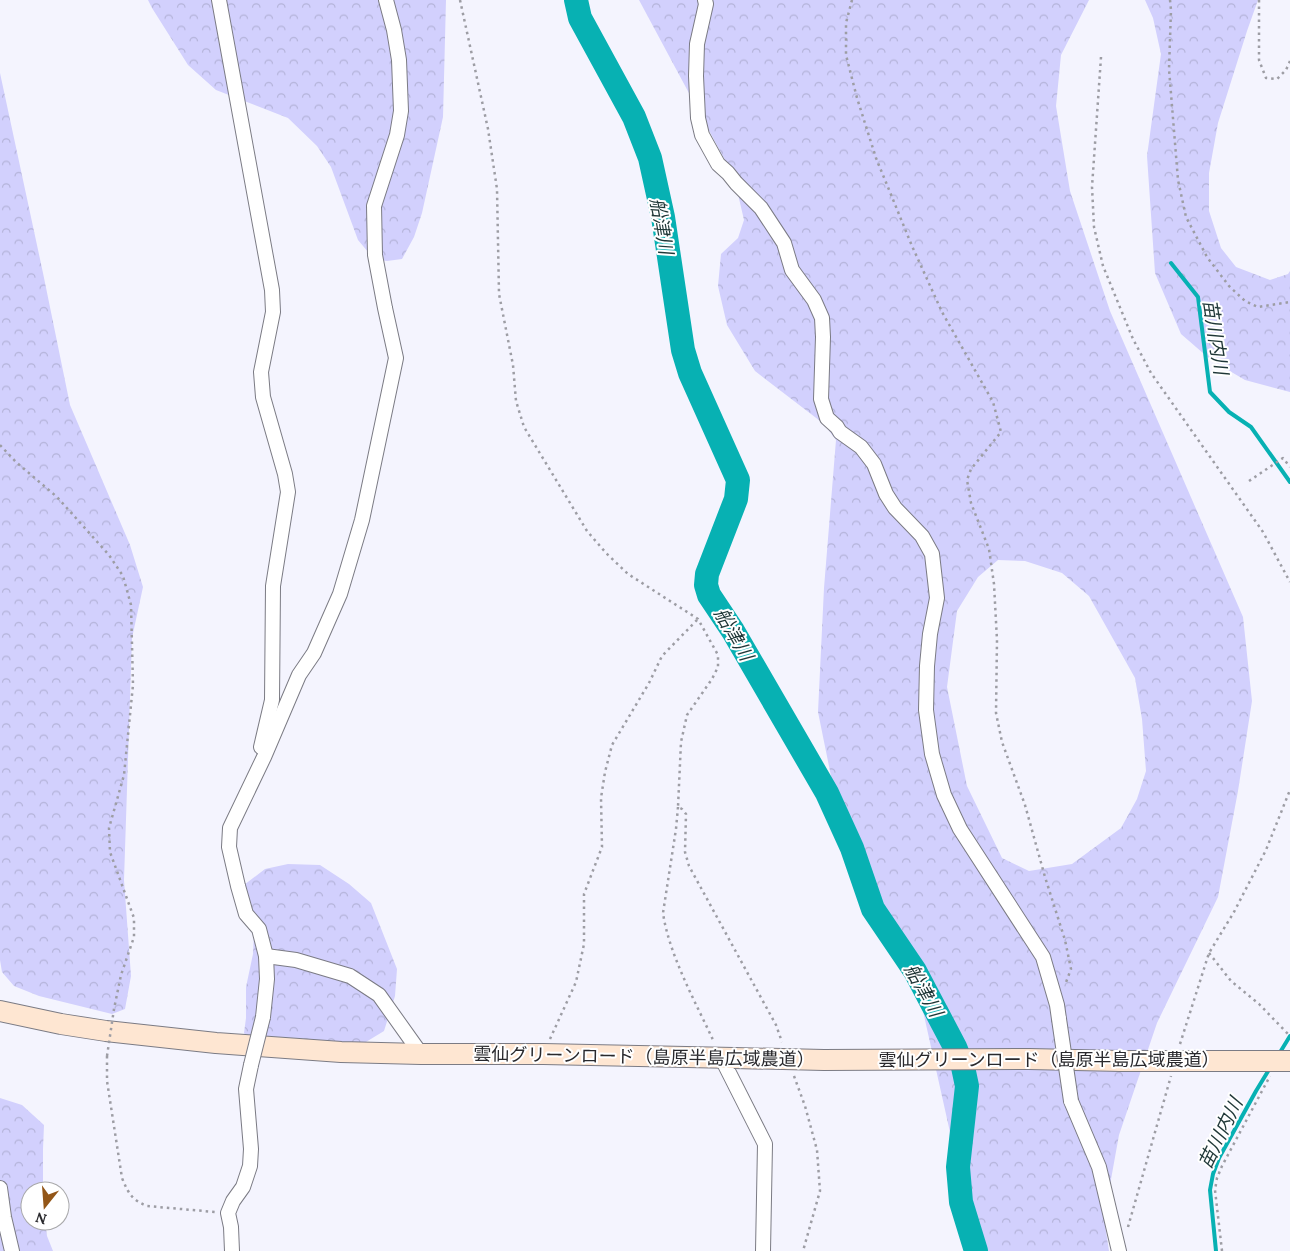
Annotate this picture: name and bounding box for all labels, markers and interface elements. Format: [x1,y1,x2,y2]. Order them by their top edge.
water label: 船津川 [645,196,679,258]
water label: 苗川内川 [1198,298,1234,378]
water label: 船津川 [709,603,760,666]
water label: 船津川 [900,959,949,1022]
street label: 雲仙グリーンロード（島原半島広域農道） [473,1042,815,1071]
street label: 雲仙グリーンロード（島原半島広域農道） [878,1048,1220,1071]
water label: 苗川内川 [1193,1092,1248,1172]
north arrow [20,1181,70,1231]
text: N [33,1208,49,1229]

